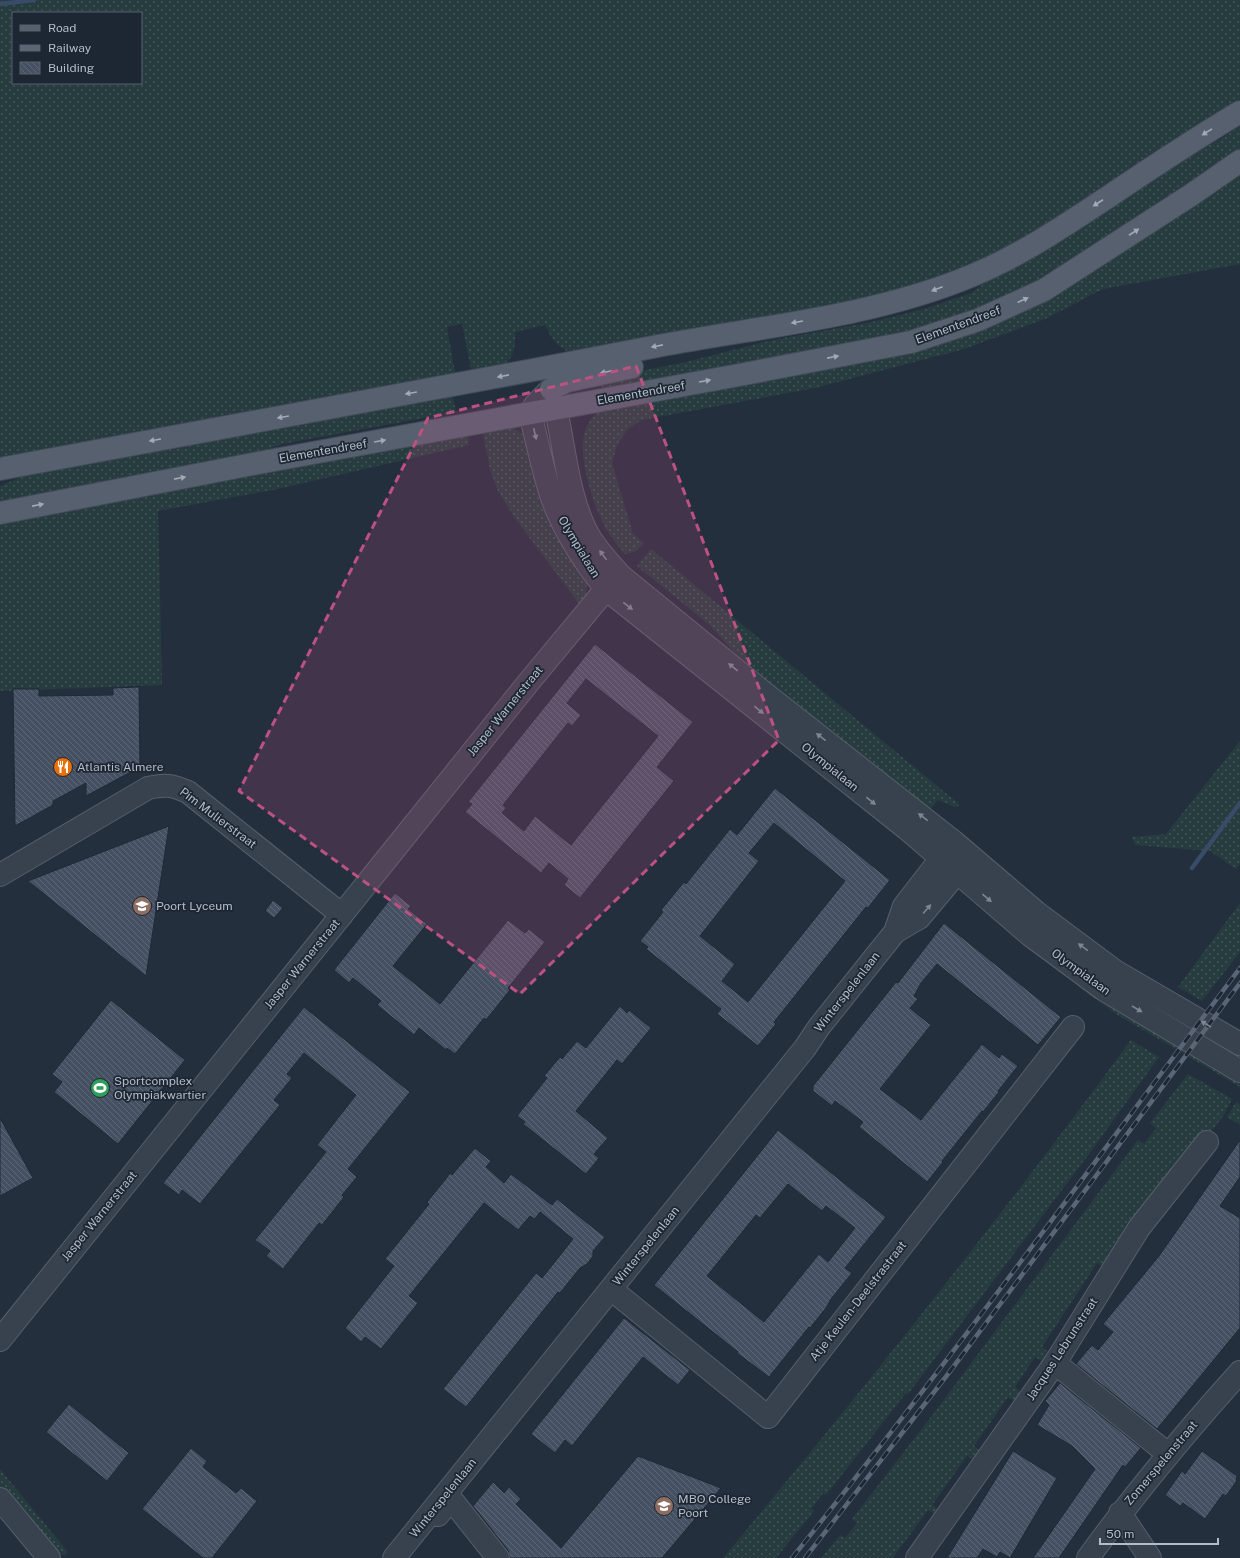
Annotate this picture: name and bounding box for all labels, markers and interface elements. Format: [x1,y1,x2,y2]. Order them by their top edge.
legend [12,12,142,84]
text: Road [48,21,76,35]
text: Railway [48,41,92,55]
text: Building [48,61,94,75]
one-way arrow [1201,129,1213,136]
one-way arrow [1093,199,1103,207]
one-way arrow [1129,228,1139,236]
one-way arrow [930,287,942,293]
one-way arrow [1018,297,1029,303]
street label: Elementendreef [914,303,1003,347]
one-way arrow [791,319,803,325]
one-way arrow [651,344,664,350]
one-way arrow [826,354,839,360]
one-way arrow [600,369,612,375]
one-way arrow [497,373,509,379]
street label: Elementendreef [596,378,686,408]
one-way arrow [699,378,711,384]
one-way arrow [405,390,417,396]
one-way arrow [277,414,289,420]
one-way arrow [533,428,539,440]
street label: Elementendreef [278,436,368,466]
one-way arrow [149,438,161,444]
one-way arrow [373,438,386,444]
one-way arrow [174,475,186,481]
one-way arrow [32,502,44,508]
street label: Olympialaan [555,514,603,580]
one-way arrow [598,550,607,561]
one-way arrow [622,602,633,610]
street label: Jasper Warnerstraat [464,663,546,759]
one-way arrow [727,663,738,671]
one-way arrow [753,706,764,715]
one-way arrow [816,733,827,741]
street label: Olympialaan [799,740,861,794]
restaurant icon: Atlantis Almere [52,756,74,778]
place label: Atlantis Almere [77,760,164,774]
street label: Pim Mulierstraat [177,785,259,852]
one-way arrow [866,796,876,805]
one-way arrow [918,813,929,822]
one-way arrow [982,893,992,902]
school or university icon: Poort Lyceum [131,895,153,917]
place label: Poort Lyceum [156,899,233,913]
one-way arrow [922,904,931,914]
street label: Jasper Warnerstraat [261,916,343,1012]
one-way arrow [1078,943,1089,952]
street label: Olympialaan [1049,946,1113,998]
street label: Winterspelenlaan [811,949,883,1035]
one-way arrow [1131,1006,1143,1013]
one-way arrow [1200,1020,1212,1027]
place label: Sportcomplex Olympiakwartier [114,1074,206,1102]
sports icon: Sportcomplex Olympiakwartier [89,1077,111,1099]
street label: Jasper Warnerstraat [58,1168,140,1264]
street label: Winterspelenlaan [610,1203,682,1288]
street label: Atje Keulen-Deelstrastraat [807,1238,909,1364]
street label: Jacques Lebrunstraat [1024,1295,1101,1403]
street label: Zomerspelenstraat [1122,1418,1201,1508]
street label: Winterspelenlaan [407,1455,479,1540]
place label: MBO College Poort [678,1492,751,1520]
school or university icon: MBO College Poort [653,1495,675,1517]
scale bar [1100,1520,1218,1546]
text: 50 m [1106,1527,1134,1541]

